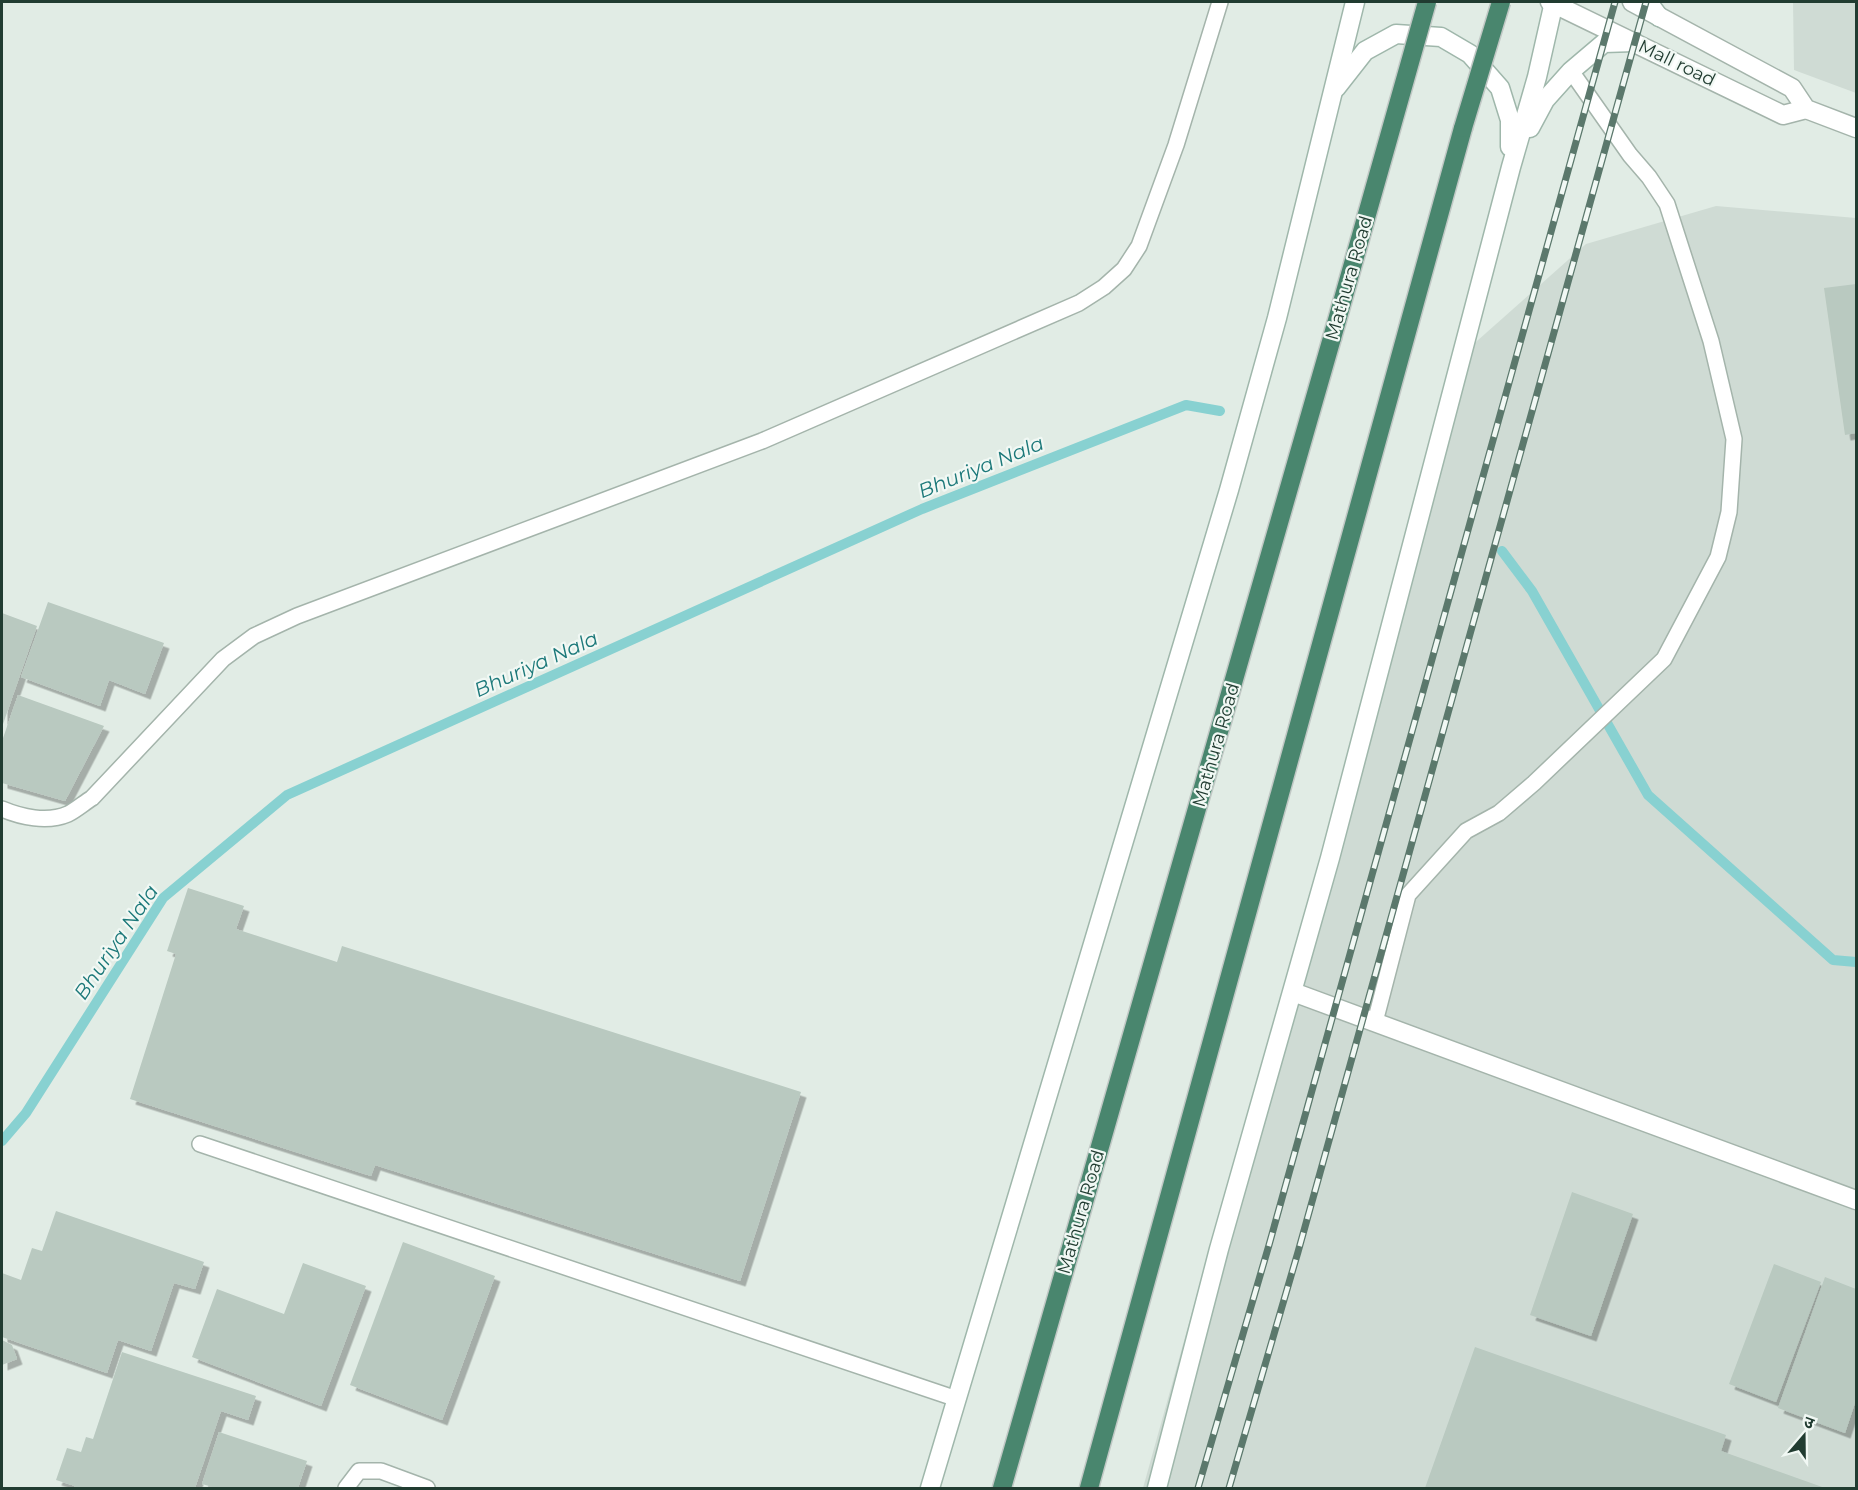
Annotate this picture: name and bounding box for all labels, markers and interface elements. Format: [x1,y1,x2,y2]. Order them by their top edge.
street label: Mall road [1635,35,1719,91]
street label: Mathura Road [1321,213,1377,343]
water label: Bhuriya Nala [915,431,1047,503]
water label: Bhuriya Nala [470,626,602,702]
street label: Mathura Road [1188,680,1244,810]
water label: Bhuriya Nala [69,880,163,1004]
street label: Mathura Road [1053,1147,1109,1277]
north arrow [1774,1406,1834,1466]
text: उ [1801,1412,1817,1433]

